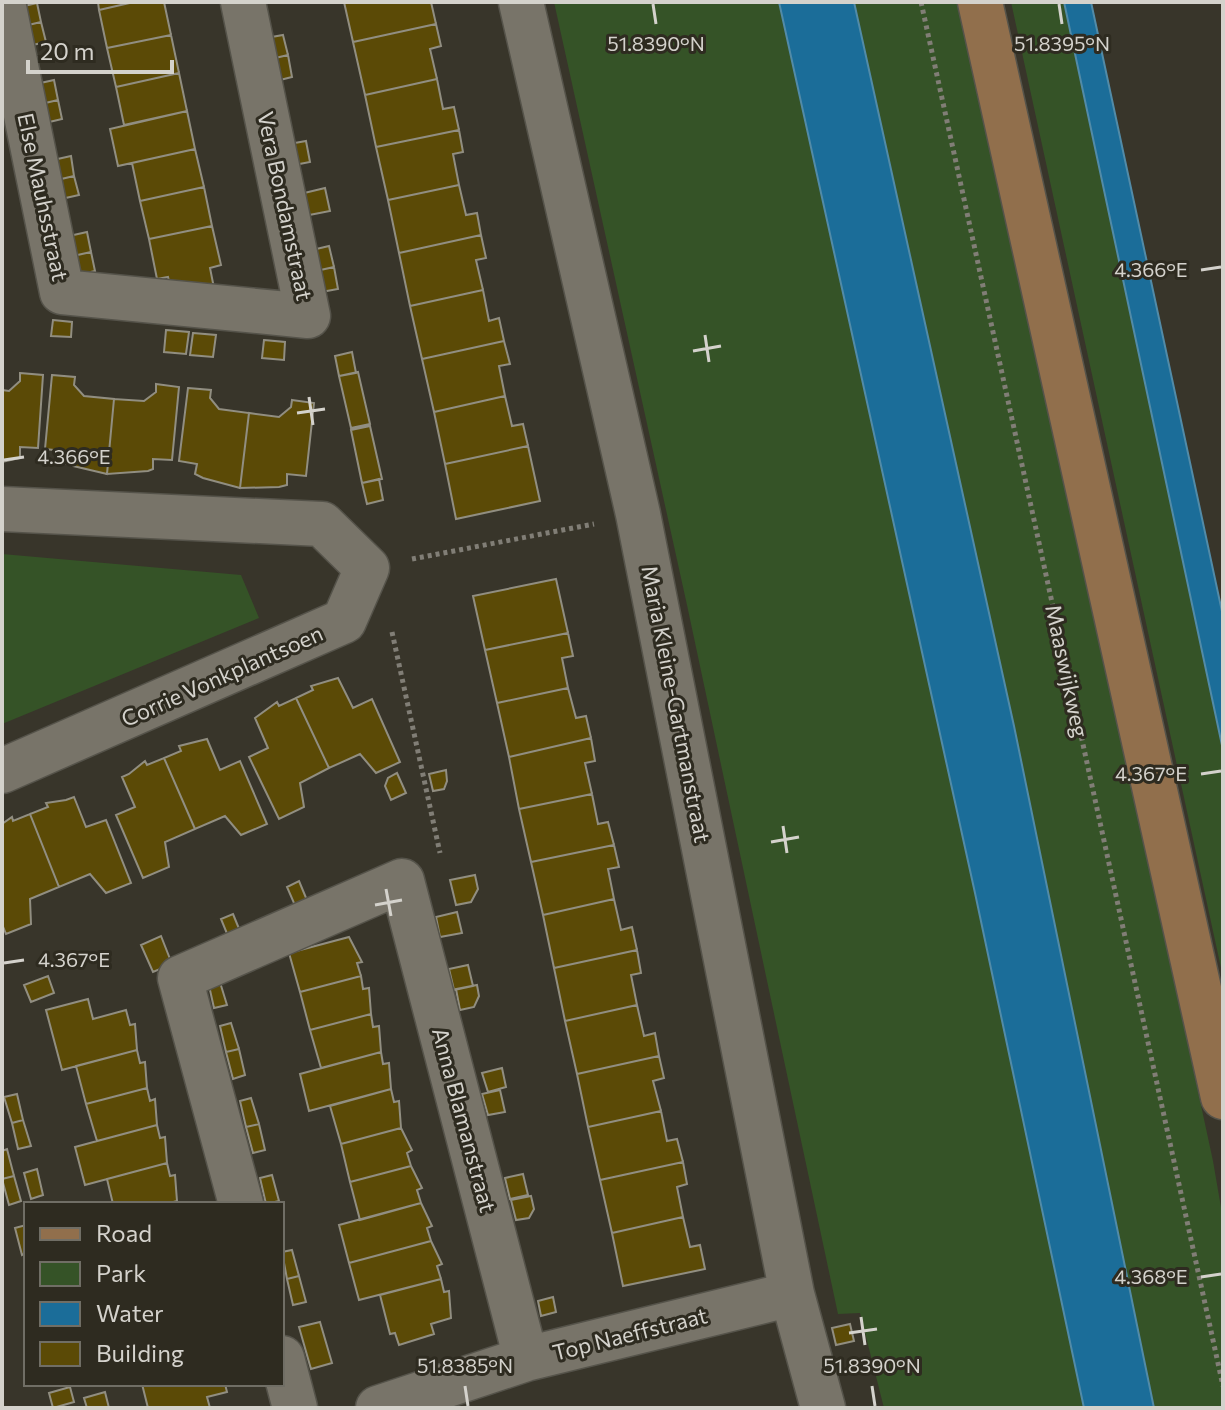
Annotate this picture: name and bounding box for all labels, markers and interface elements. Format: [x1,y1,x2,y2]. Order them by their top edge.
scale bar [28,24,172,74]
text: 51.8390°N [607,31,705,55]
text: 51.8395°N [1014,31,1110,55]
text: 20 m [40,36,94,65]
street label: Vera Bondamstraat [252,109,319,303]
street label: Else Mauhsstraat [12,110,74,283]
text: 4.366°E [1114,257,1188,281]
text: 4.366°E [37,444,111,468]
street label: Maria Kleine-Gartmanstraat [636,563,717,845]
street label: Maaswijkweg [1040,602,1095,740]
street label: Corrie Vonkplantsoen [117,619,327,732]
text: 4.367°E [1115,761,1187,785]
text: 4.367°E [38,947,110,971]
street label: Anna Blamanstraat [427,1024,502,1215]
legend [24,1202,284,1386]
text: Road [96,1218,152,1247]
text: Park [96,1258,146,1287]
text: 4.368°E [1114,1264,1188,1288]
text: Water [96,1298,164,1327]
street label: Top Naeffstraat [550,1301,710,1366]
text: Building [96,1338,184,1367]
text: 51.8385°N [417,1353,513,1377]
text: 51.8390°N [823,1353,921,1377]

